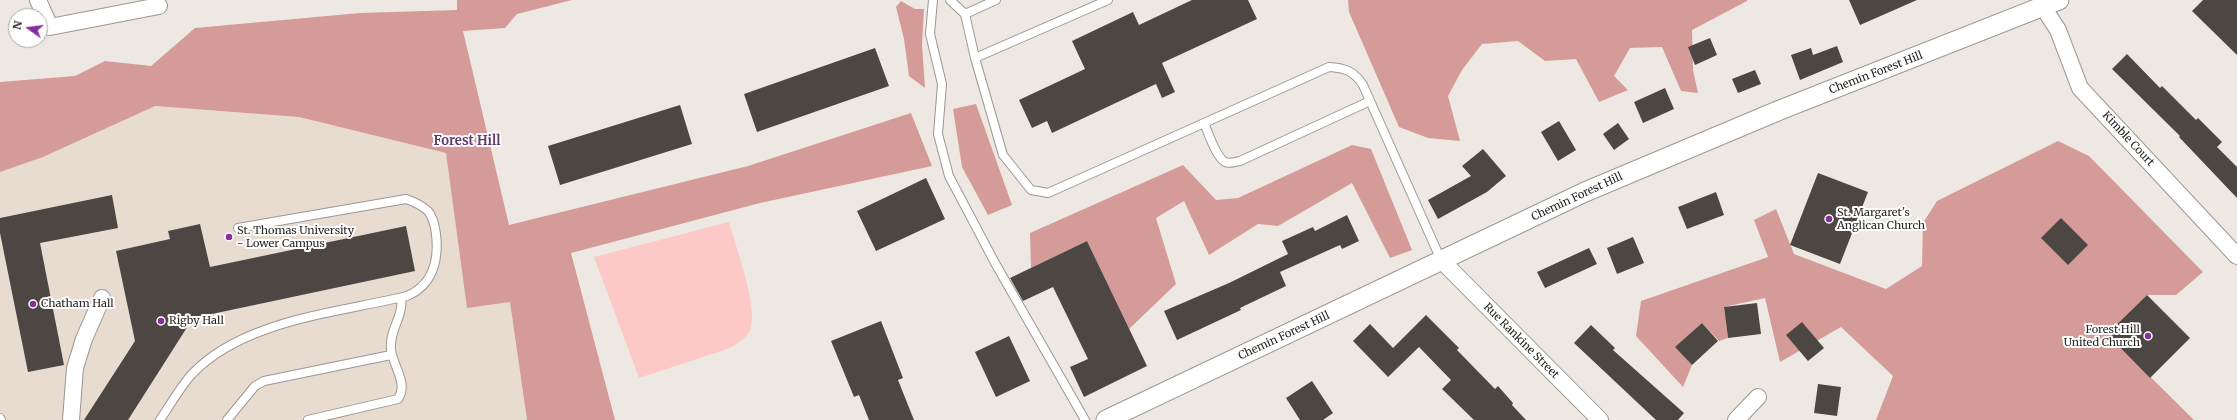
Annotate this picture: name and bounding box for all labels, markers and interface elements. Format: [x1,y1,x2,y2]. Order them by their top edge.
north arrow [8,8,48,48]
text: N [9,19,25,31]
street label: Chemin Forest Hill [1827,49,1925,97]
street label: Kimble Court [2099,109,2157,169]
district label: Forest Hill [434,133,500,149]
street label: Chemin Forest Hill [1529,170,1625,224]
place label: St. Margaret's Anglican Church [1837,206,1925,232]
marker: St. Margaret's Anglican Church [1824,214,1834,224]
place label: St. Thomas University - Lower Campus [237,224,354,250]
marker: St. Thomas University - Lower Campus [224,232,234,242]
place label: Chatham Hall [41,297,114,311]
marker: Chatham Hall [28,299,38,309]
street label: Rue Rankine Street [1481,301,1561,381]
street label: Chemin Forest Hill [1236,309,1332,363]
place label: Rigby Hall [169,314,224,328]
marker: Rigby Hall [156,316,166,326]
place label: Forest Hill United Church [2064,323,2140,349]
marker: Forest Hill United Church [2143,331,2153,341]

